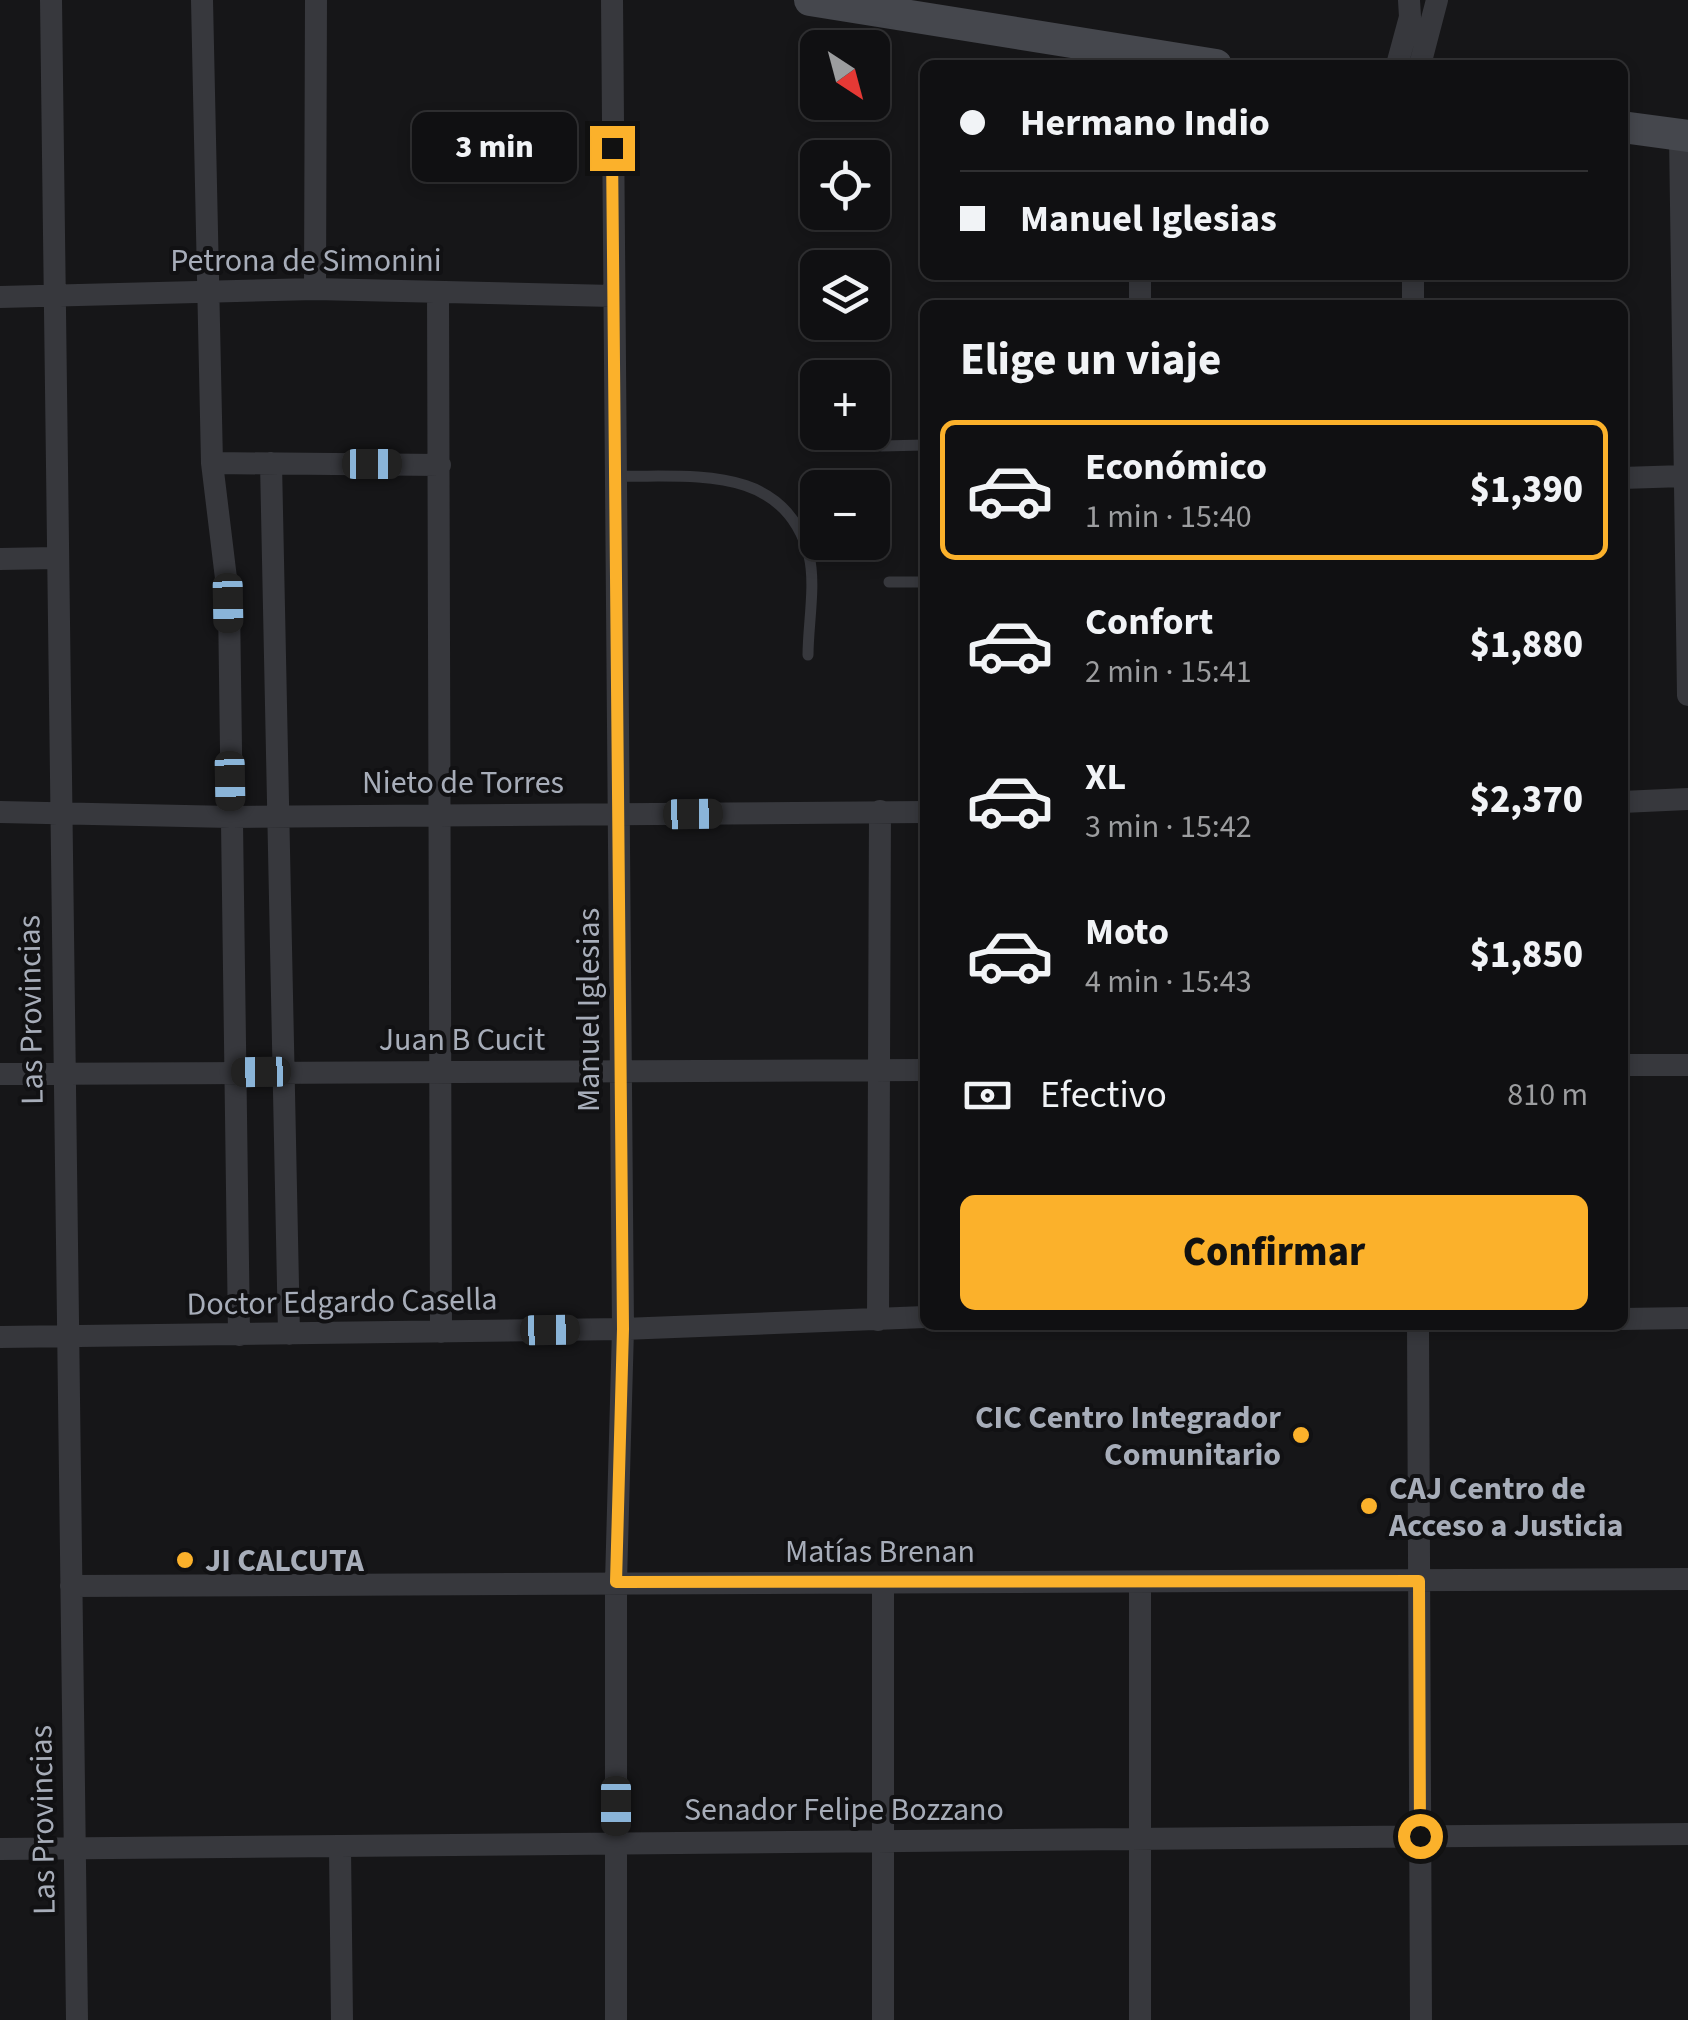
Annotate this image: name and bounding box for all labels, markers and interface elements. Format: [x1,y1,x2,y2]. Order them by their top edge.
north arrow [800,30,890,120]
map controls [800,30,890,560]
text: Hermano Indio [1020,96,1270,150]
callout: 3 min [412,113,577,183]
text: 3 min [455,124,534,170]
route end [590,126,635,171]
button: locate [800,140,890,230]
text: Manuel Iglesias [1020,192,1277,246]
street label: Petrona de Simonini [170,238,442,284]
button: layers [800,250,890,340]
text: Elige un viaje [960,328,1221,392]
button: + [800,360,890,450]
text: Económico [1085,440,1267,494]
icon: car [965,445,1055,535]
car [342,449,402,479]
text: $1,390 [1470,463,1583,517]
button: − [800,470,890,560]
text: 1 min · 15:40 [1085,494,1252,540]
car [212,573,244,633]
text: Confort [1085,595,1213,649]
icon: car [965,600,1055,690]
text: $1,880 [1470,618,1583,672]
text: 2 min · 15:41 [1085,649,1252,695]
text: XL [1085,750,1126,804]
car [214,751,246,811]
icon: car [965,755,1055,845]
street label: Nieto de Torres [362,760,564,806]
text: $2,370 [1470,773,1583,827]
car [663,798,723,830]
text: 3 min · 15:42 [1085,804,1252,850]
text: Moto [1085,905,1169,959]
street label: Manuel Iglesias [566,908,612,1112]
icon: car [965,910,1055,1000]
street label: Las Provincias [6,915,56,1105]
text: $1,850 [1470,928,1583,982]
text: 4 min · 15:43 [1085,959,1252,1005]
street label: Juan B Cucit [379,1017,545,1063]
car [231,1056,291,1088]
icon: cash [960,1068,1015,1123]
text: Efectivo [1040,1068,1167,1122]
text: 810 m [1507,1072,1588,1118]
button: Confirmar [960,1195,1588,1310]
street label: Doctor Edgardo Casella [186,1276,498,1328]
car [520,1314,580,1346]
place label: CIC Centro Integrador Comunitario [975,1395,1281,1478]
marker: CIC Centro Integrador Comunitario [1290,1424,1312,1446]
place label: CAJ Centro de Acceso a Justicia [1388,1466,1623,1549]
marker: CAJ Centro de Acceso a Justicia [1358,1495,1380,1517]
street label: Matías Brenan [785,1529,975,1575]
place label: JI CALCUTA [205,1538,365,1584]
marker: JI CALCUTA [174,1549,196,1571]
street label: Las Provincias [18,1725,68,1915]
car [601,1776,631,1836]
street label: Senador Felipe Bozzano [684,1787,1004,1833]
route start [1398,1814,1443,1859]

